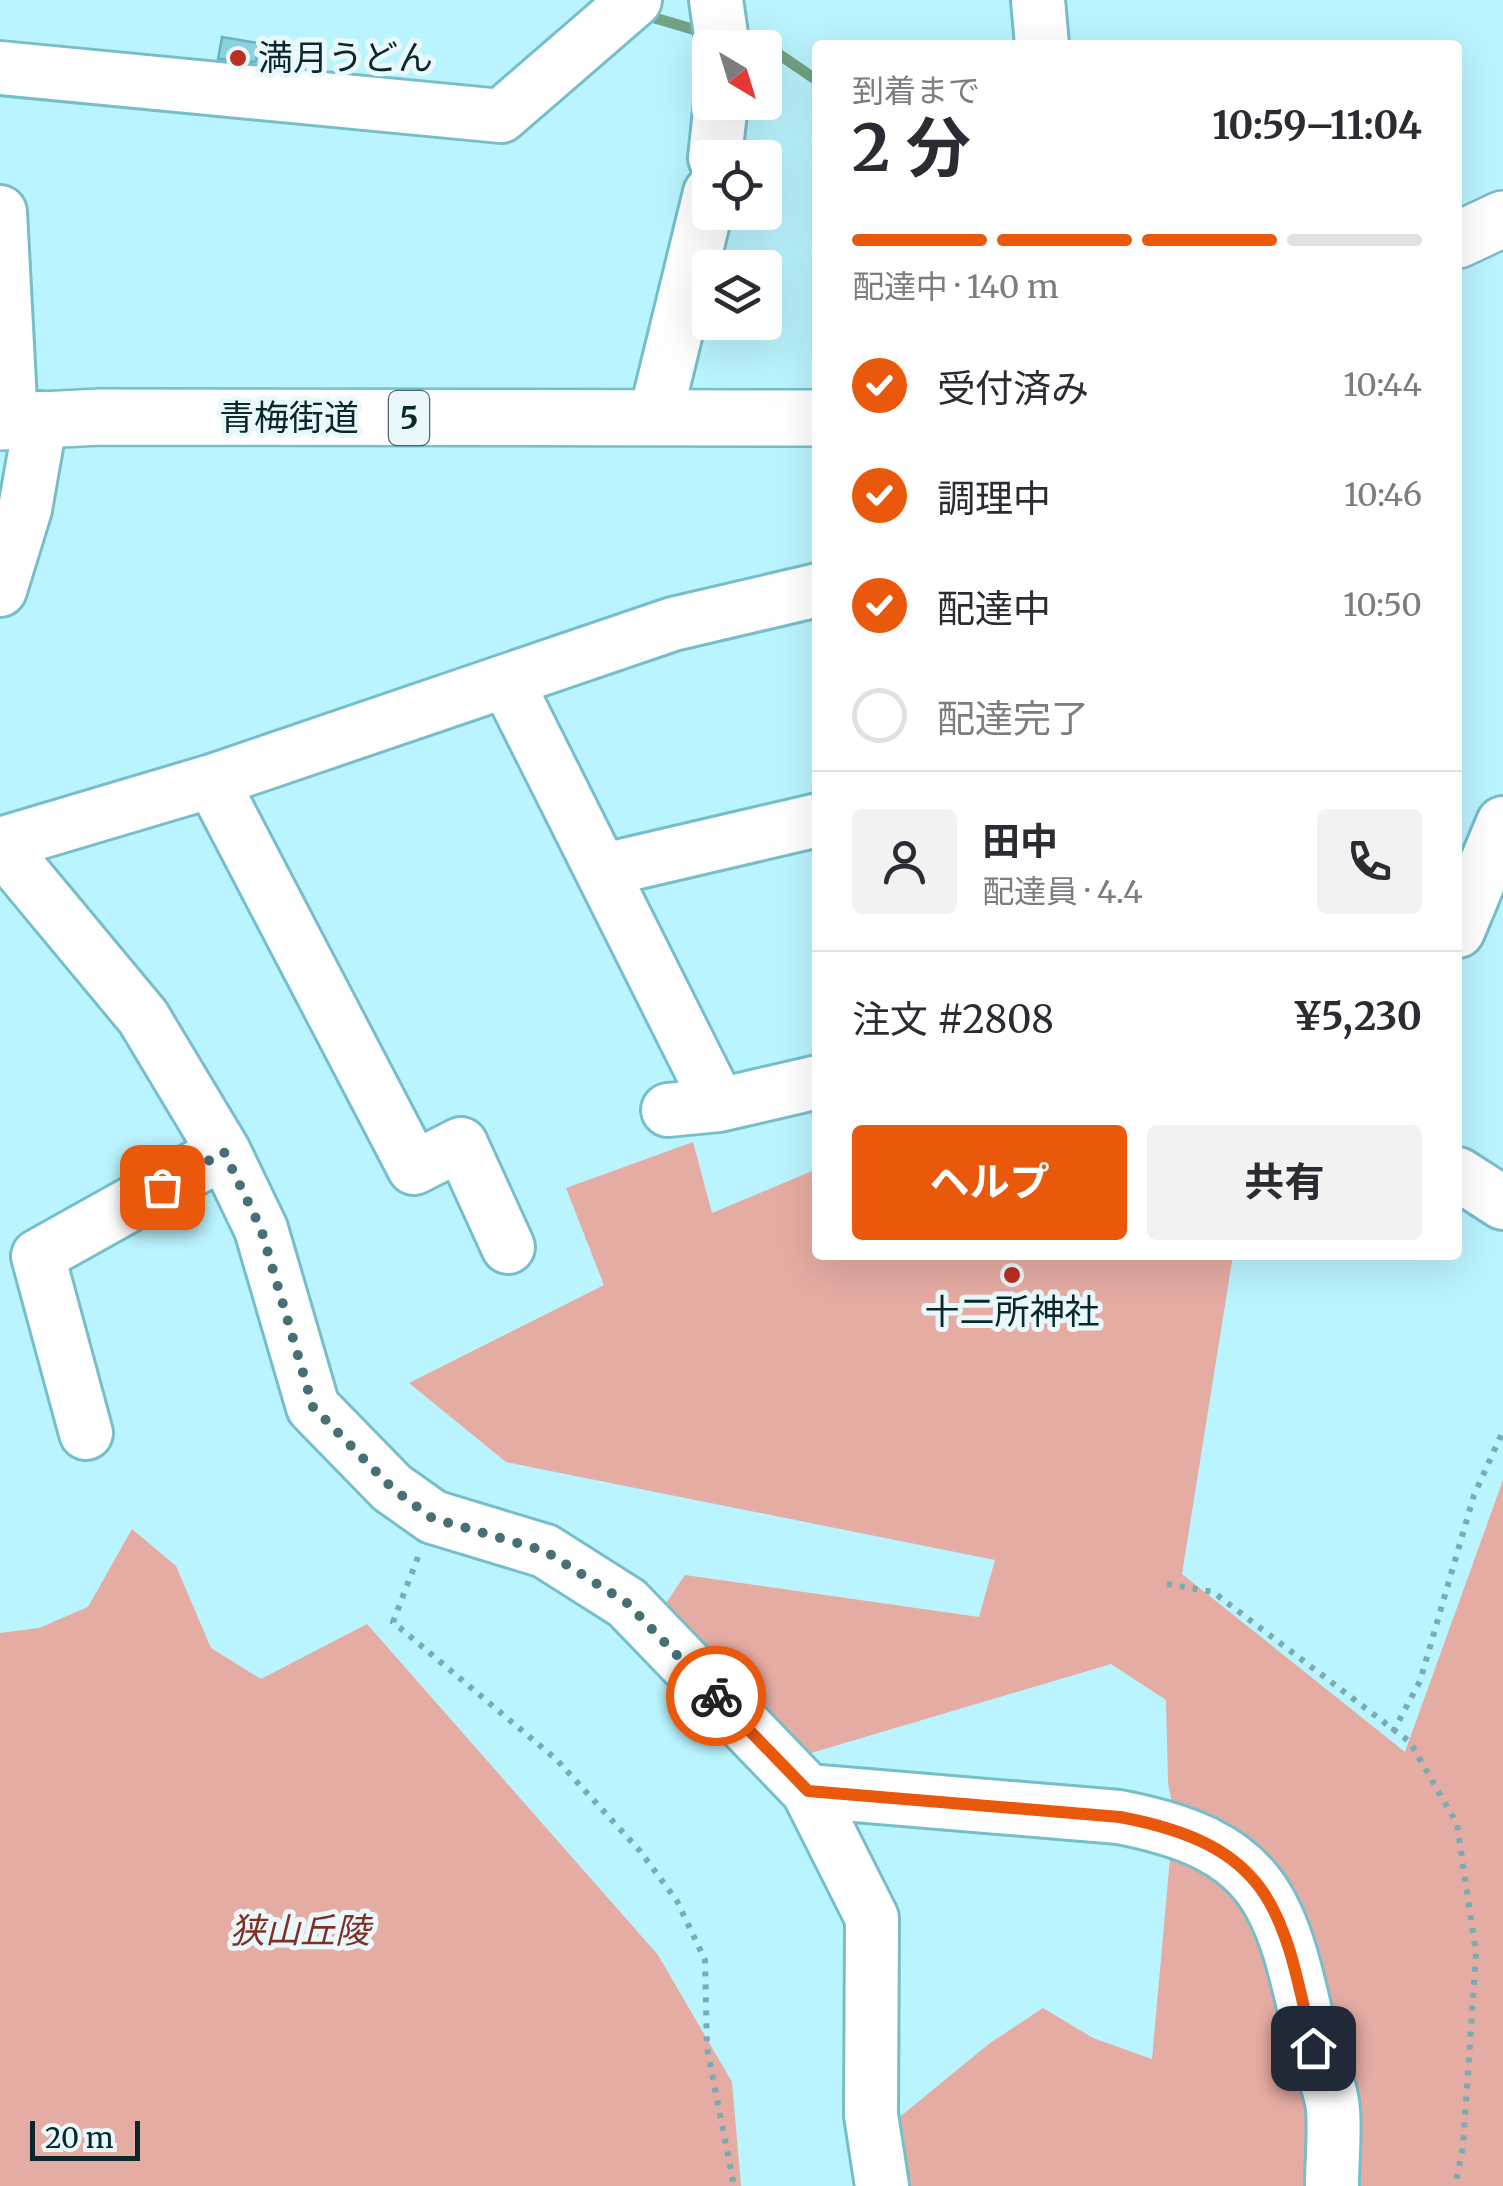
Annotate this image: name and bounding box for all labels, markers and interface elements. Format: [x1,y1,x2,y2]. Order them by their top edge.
north arrow [692,30,782,120]
map controls [692,30,782,340]
place label: 満月うどん [258,36,433,80]
marker: 満月うどん [227,47,249,69]
text: 到着まで [852,71,980,111]
text: 10:59–11:04 [1212,102,1422,149]
text: 2 分 [852,107,971,189]
button: locate [692,140,782,230]
button: layers [692,250,782,340]
text: 配達中 · 140 m [852,267,1059,307]
icon: check [852,358,907,413]
text: 受付済み [937,365,1089,412]
text: 10:44 [1343,365,1422,405]
road number: 5 [389,391,429,445]
street label: 青梅街道 [219,396,359,440]
icon: check [852,468,907,523]
text: 調理中 [937,475,1051,522]
text: 10:46 [1344,475,1422,515]
icon: check [852,578,907,633]
text: 配達中 [937,585,1051,632]
text: 10:50 [1343,585,1422,625]
text: 配達完了 [937,695,1089,742]
button: person [852,809,957,914]
button: phone [1317,809,1422,914]
text: 田中 [982,818,1058,865]
text: 配達員 · 4.4 [982,872,1143,912]
text: ¥5,230 [1293,993,1422,1040]
text: 注文 #2808 [852,996,1054,1043]
button: ヘルプ [852,1125,1127,1240]
button: 共有 [1147,1125,1422,1240]
pin [120,1145,205,1230]
icon: bag [135,1160,190,1215]
marker: 十二所神社 [1001,1264,1023,1286]
place label: 十二所神社 [924,1290,1100,1334]
courier [666,1646,766,1746]
icon: bike [689,1669,744,1724]
park label: 狭山丘陵 [230,1909,374,1953]
pin [1271,2006,1356,2091]
icon: home [1286,2021,1341,2076]
scale bar [30,2116,140,2160]
text: 20 m [45,2120,114,2156]

